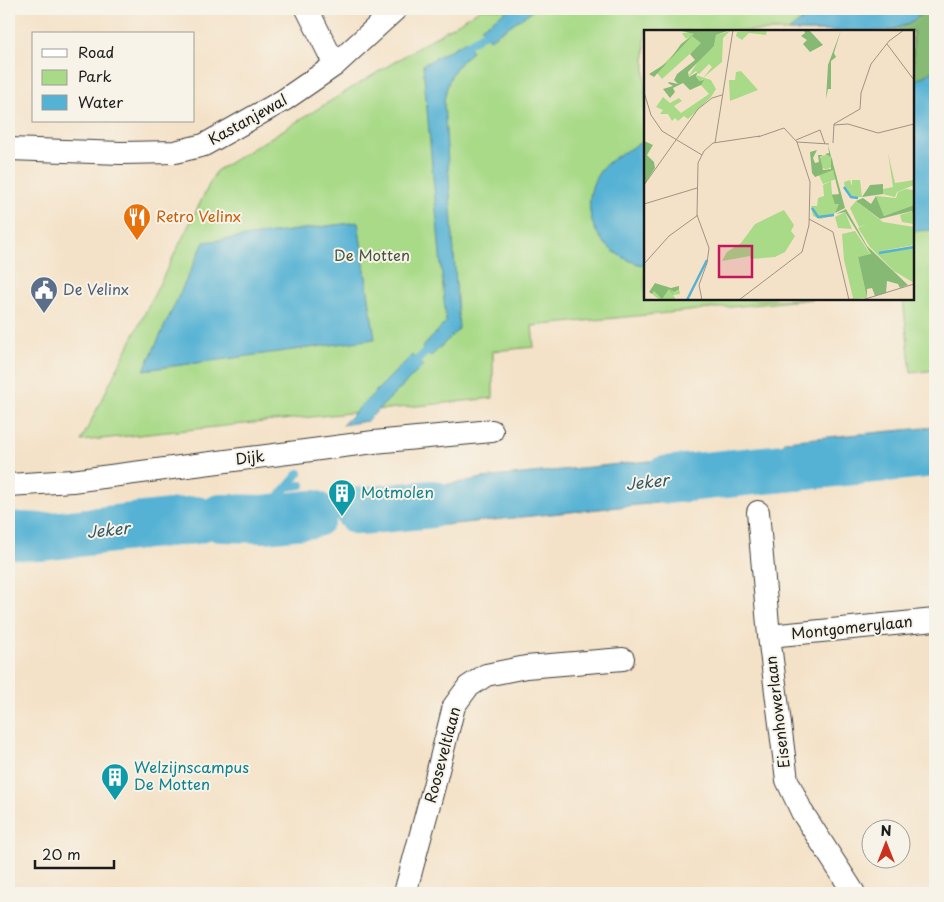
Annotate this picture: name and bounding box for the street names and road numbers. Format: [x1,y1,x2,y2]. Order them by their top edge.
street label: Kastanjewal [204,88,291,150]
street label: Dijk [234,443,266,470]
street label: Montgomerylaan [790,609,914,644]
street label: Eisenhowerlaan [758,655,795,770]
street label: Rooseveltlaan [418,704,465,805]

